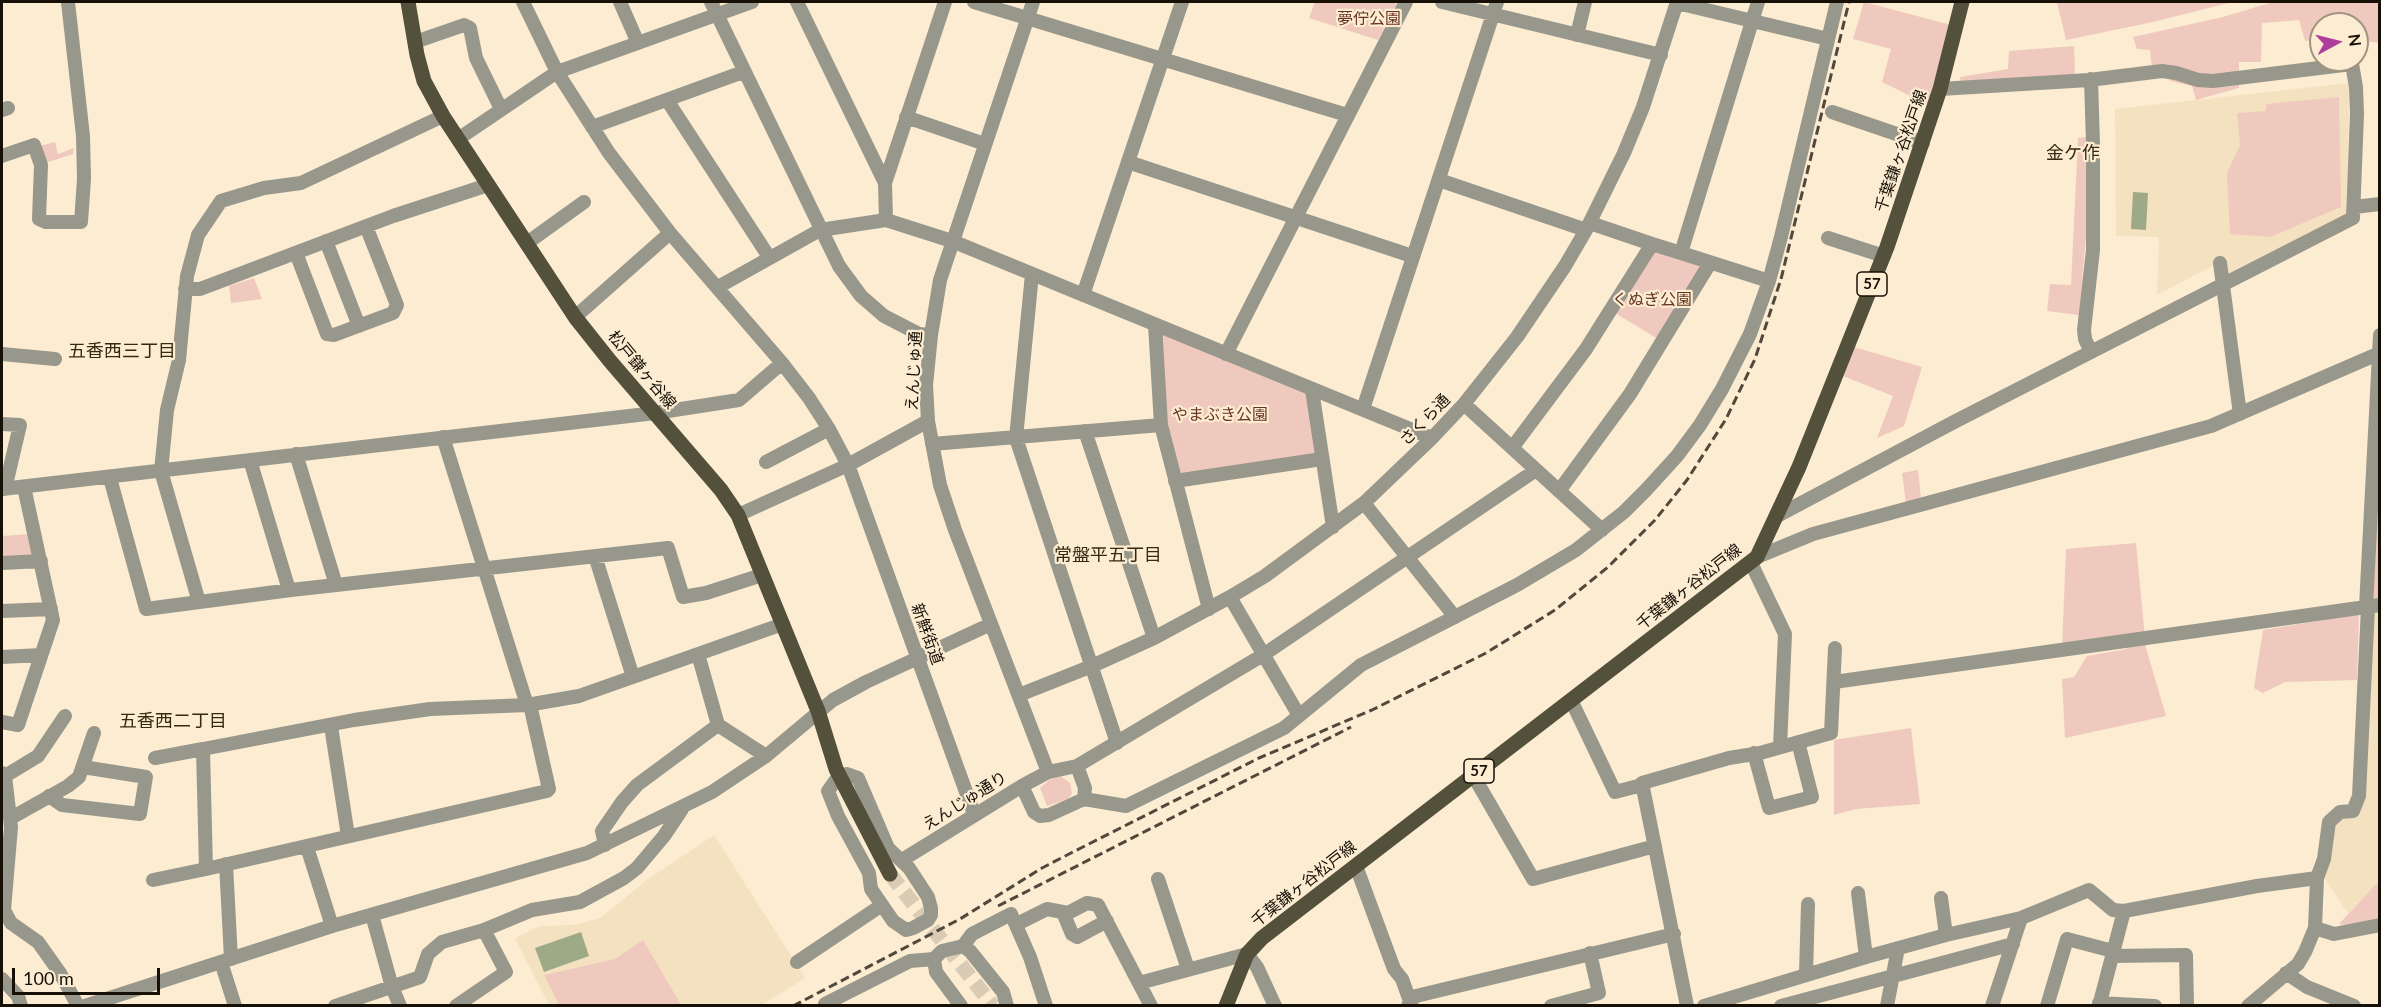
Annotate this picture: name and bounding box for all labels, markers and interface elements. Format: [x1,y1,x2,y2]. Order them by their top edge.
park label: 夢佇公園 [1337,9,1401,29]
north arrow [2309,12,2369,72]
text: N [2345,33,2366,47]
street label: 千葉鎌ヶ谷松戸線 [1871,87,1931,215]
district label: 金ケ作 [2046,142,2100,164]
road number: 57 [1857,272,1887,296]
park label: くぬぎ公園 [1612,290,1692,310]
street label: 松戸鎌ヶ谷線 [604,327,680,413]
street label: えんじゅ通 [902,331,926,411]
district label: 五香西三丁目 [68,340,176,362]
street label: さくら通 [1396,390,1454,450]
park label: やまぶき公園 [1172,405,1268,425]
street label: 千葉鎌ヶ谷松戸線 [1633,540,1745,634]
district label: 常盤平五丁目 [1054,544,1162,566]
street label: 新鮮街道 [907,601,947,667]
district label: 五香西二丁目 [119,710,227,732]
road number: 57 [1464,759,1494,783]
street label: えんじゅ通り [919,767,1011,835]
street label: 千葉鎌ヶ谷松戸線 [1248,837,1360,931]
scale bar [15,956,164,994]
text: 100 m [23,967,74,989]

